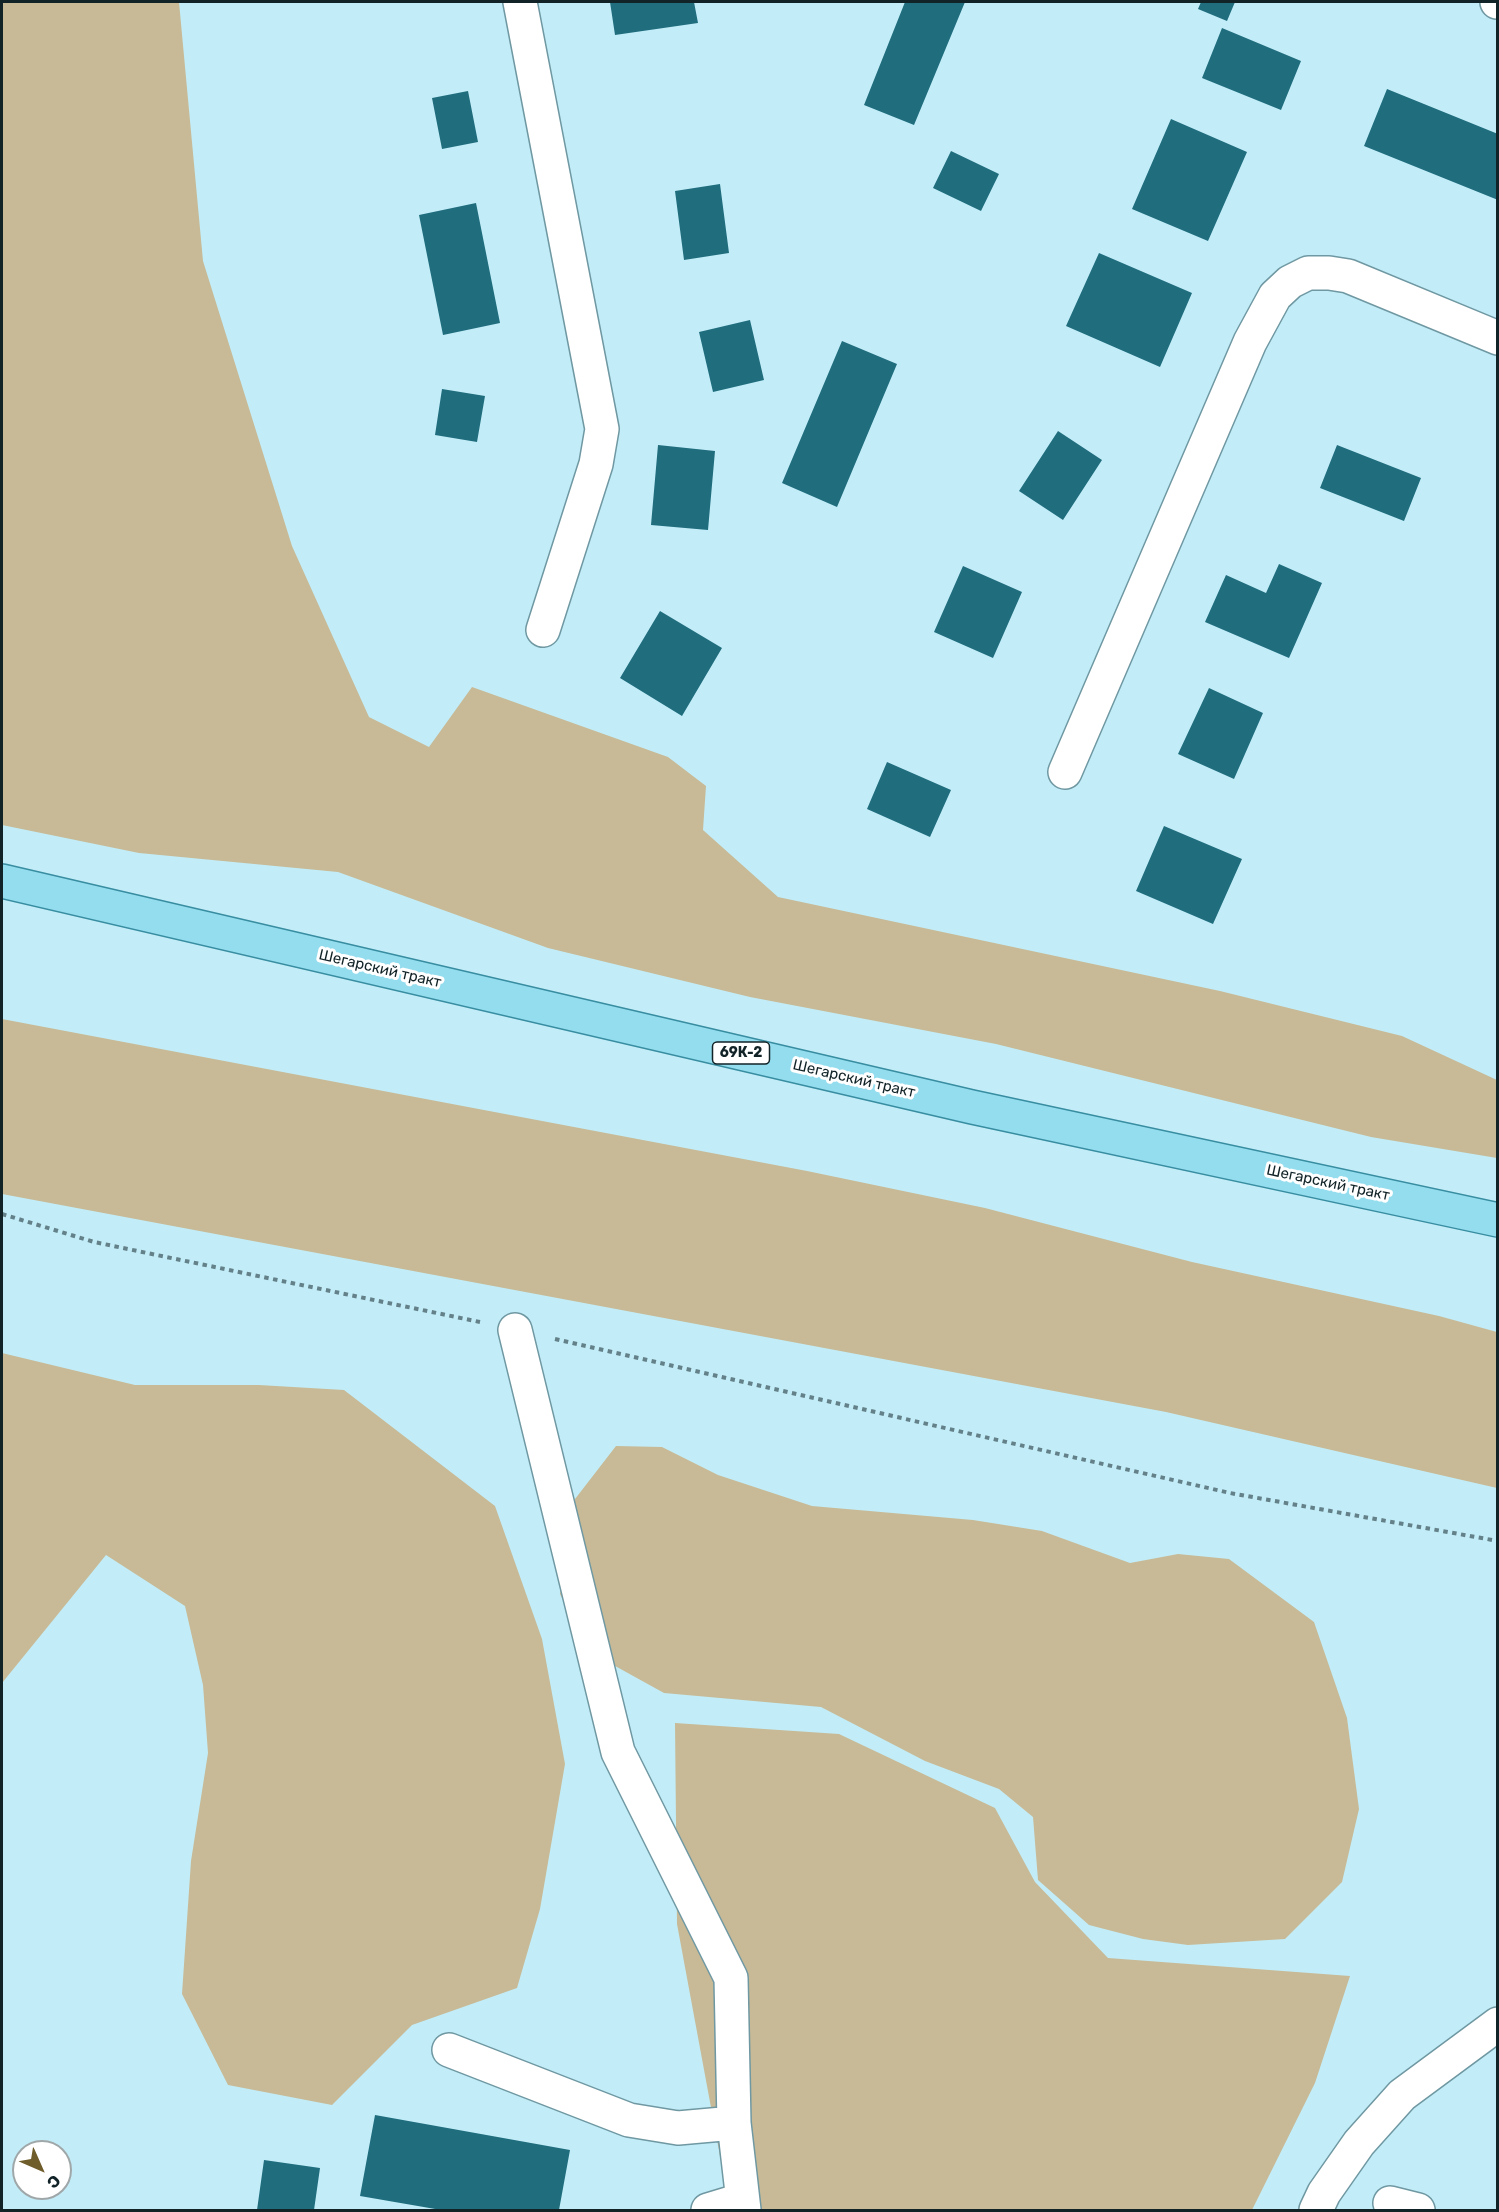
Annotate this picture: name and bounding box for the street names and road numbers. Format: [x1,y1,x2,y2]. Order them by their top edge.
street label: Шегарский тракт [317,946,443,992]
road number: 69К-2 [712,1042,770,1064]
street label: Шегарский тракт [791,1056,917,1102]
street label: Шегарский тракт [1265,1161,1391,1205]

